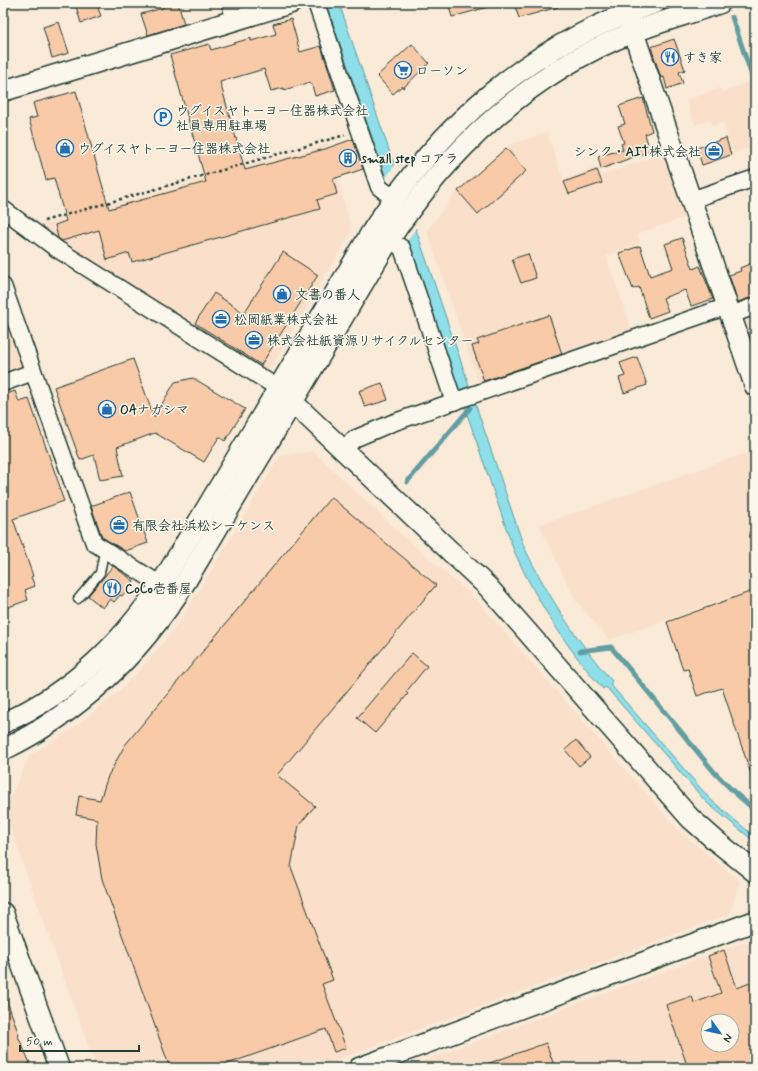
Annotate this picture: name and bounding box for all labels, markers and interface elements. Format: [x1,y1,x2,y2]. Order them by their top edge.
restaurant icon: すき家 [660,47,680,67]
place label: すき家 [683,50,722,67]
supermarket icon: ローソン [393,60,413,80]
place label: ローソン [416,63,468,80]
place label: ウグイスヤトーヨー住器株式会社 社員専用駐車場 [176,103,368,135]
parking icon: ウグイスヤトーヨー住器株式会社 社員専用駐車場 [153,107,173,127]
shop icon: ウグイスヤトーヨー住器株式会社 [55,138,75,158]
place label: ウグイスヤトーヨー住器株式会社 [78,141,270,158]
office icon: シンク・AIT株式会社 [704,141,724,161]
place label: シンク・AIT株式会社 [573,144,701,161]
building icon: small step コアラ [338,148,358,168]
place label: small step コアラ [360,151,458,168]
shop icon: 文書の番人 [272,284,292,304]
place label: 文書の番人 [295,287,360,304]
office icon: 松岡紙業株式会社 [211,309,231,329]
place label: 松岡紙業株式会社 [234,312,338,329]
office icon: 株式会社紙資源リサイクルセンター [244,330,264,350]
place label: 株式会社紙資源リサイクルセンター [267,333,473,350]
shop icon: OAナガシマ [97,399,117,419]
place label: OAナガシマ [120,402,189,419]
office icon: 有限会社浜松シーケンス [109,515,129,535]
place label: 有限会社浜松シーケンス [132,518,275,535]
restaurant icon: CoCo壱番屋 [102,578,122,598]
place label: CoCo壱番屋 [125,581,192,598]
north arrow [700,1013,740,1053]
scale bar [20,1027,139,1053]
text: N [720,1031,735,1045]
text: 50 m [26,1034,53,1050]

